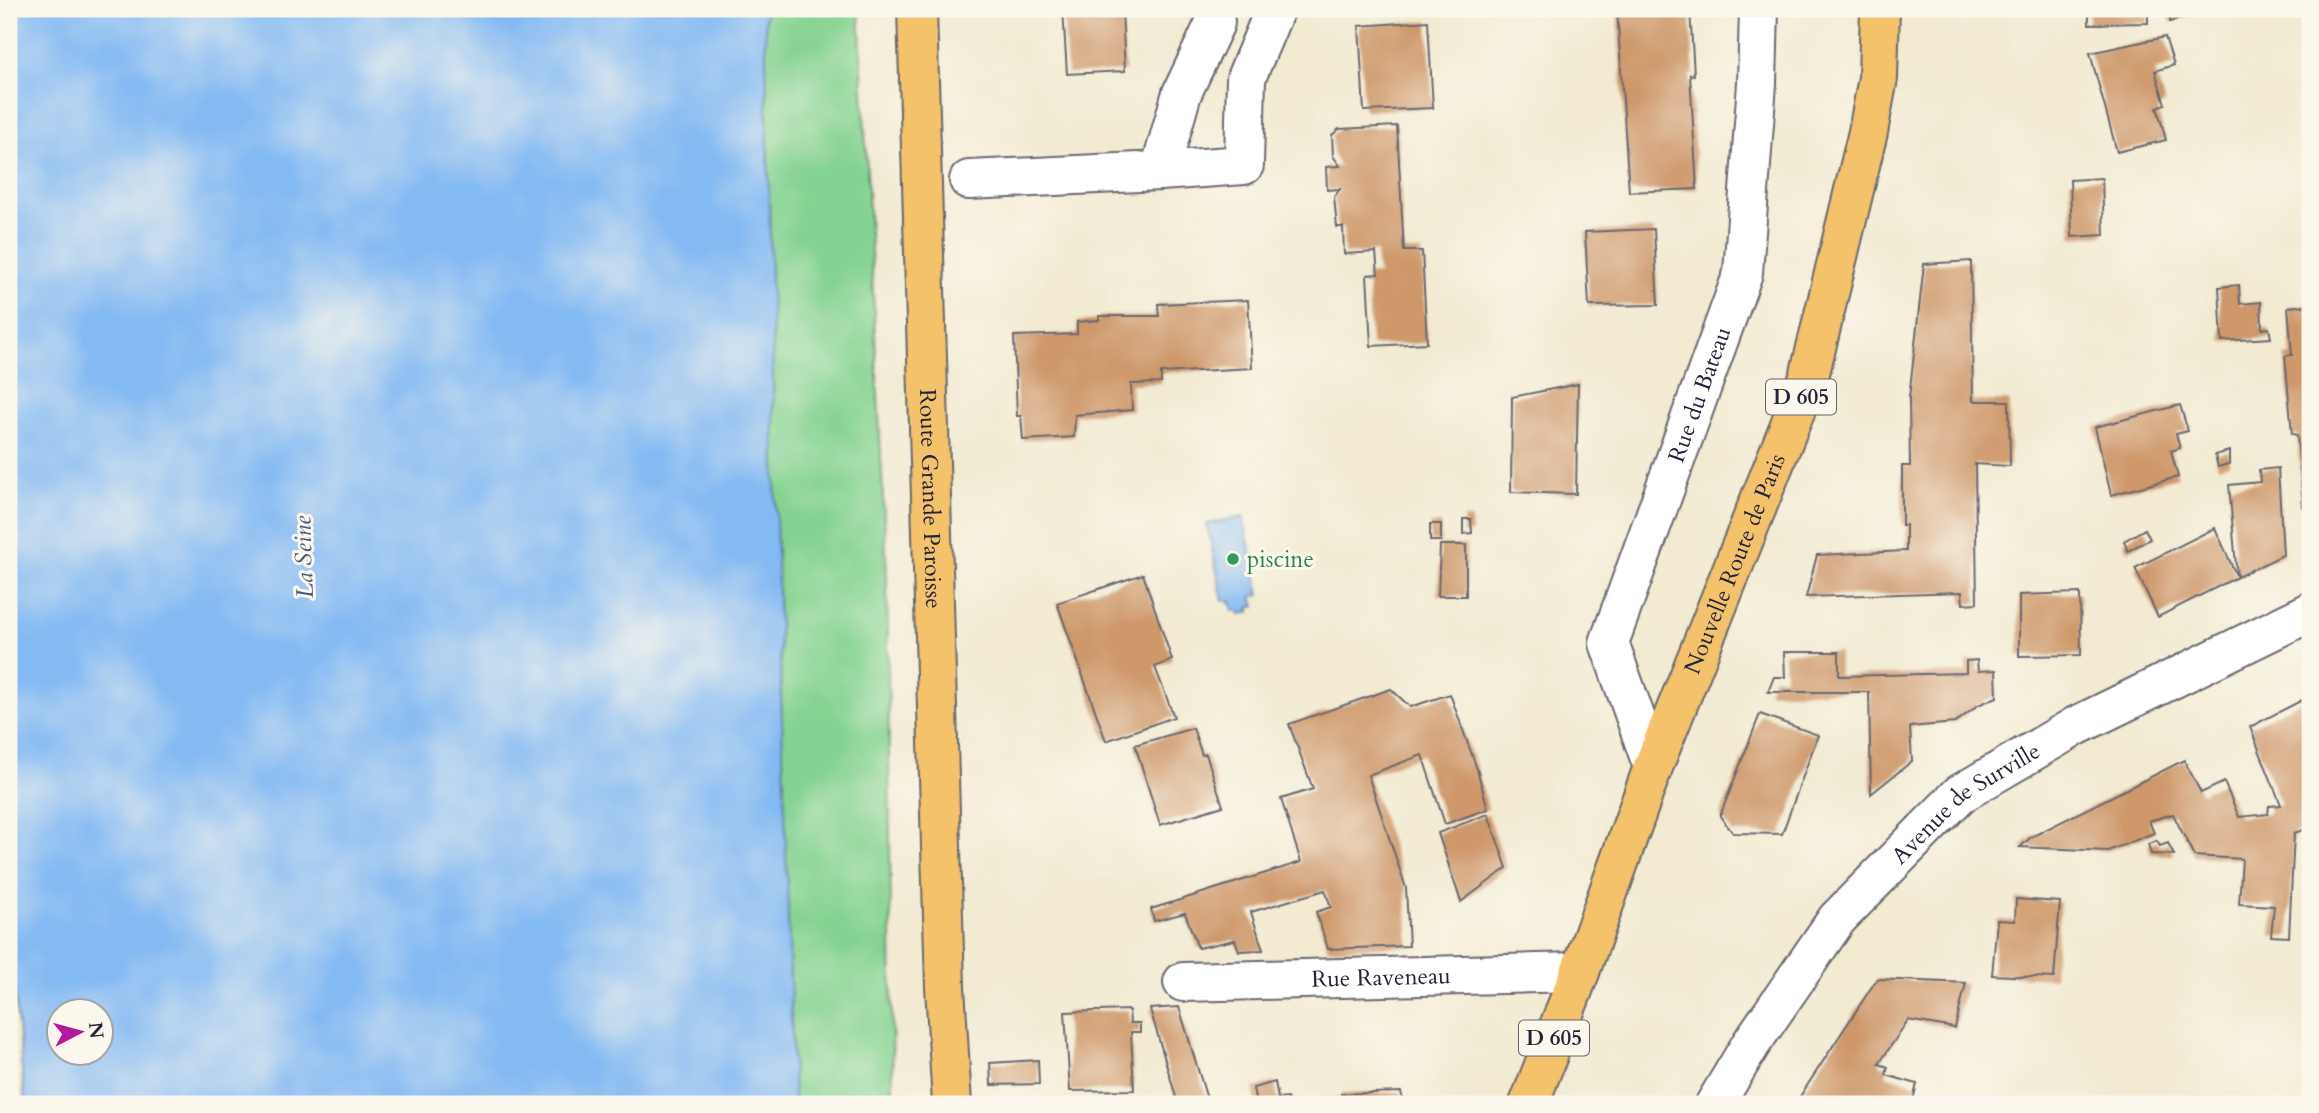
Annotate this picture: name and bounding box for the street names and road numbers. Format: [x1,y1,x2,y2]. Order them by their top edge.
street label: Rue du Bateau [1660,322,1738,466]
road number: D 605 [1766,380,1836,414]
street label: Route Grande Paroisse [912,388,950,609]
street label: Nouvelle Route de Paris [1676,449,1792,679]
street label: Avenue de Surville [1884,735,2046,871]
street label: Rue Raveneau [1311,960,1451,994]
road number: D 605 [1519,1020,1589,1056]

